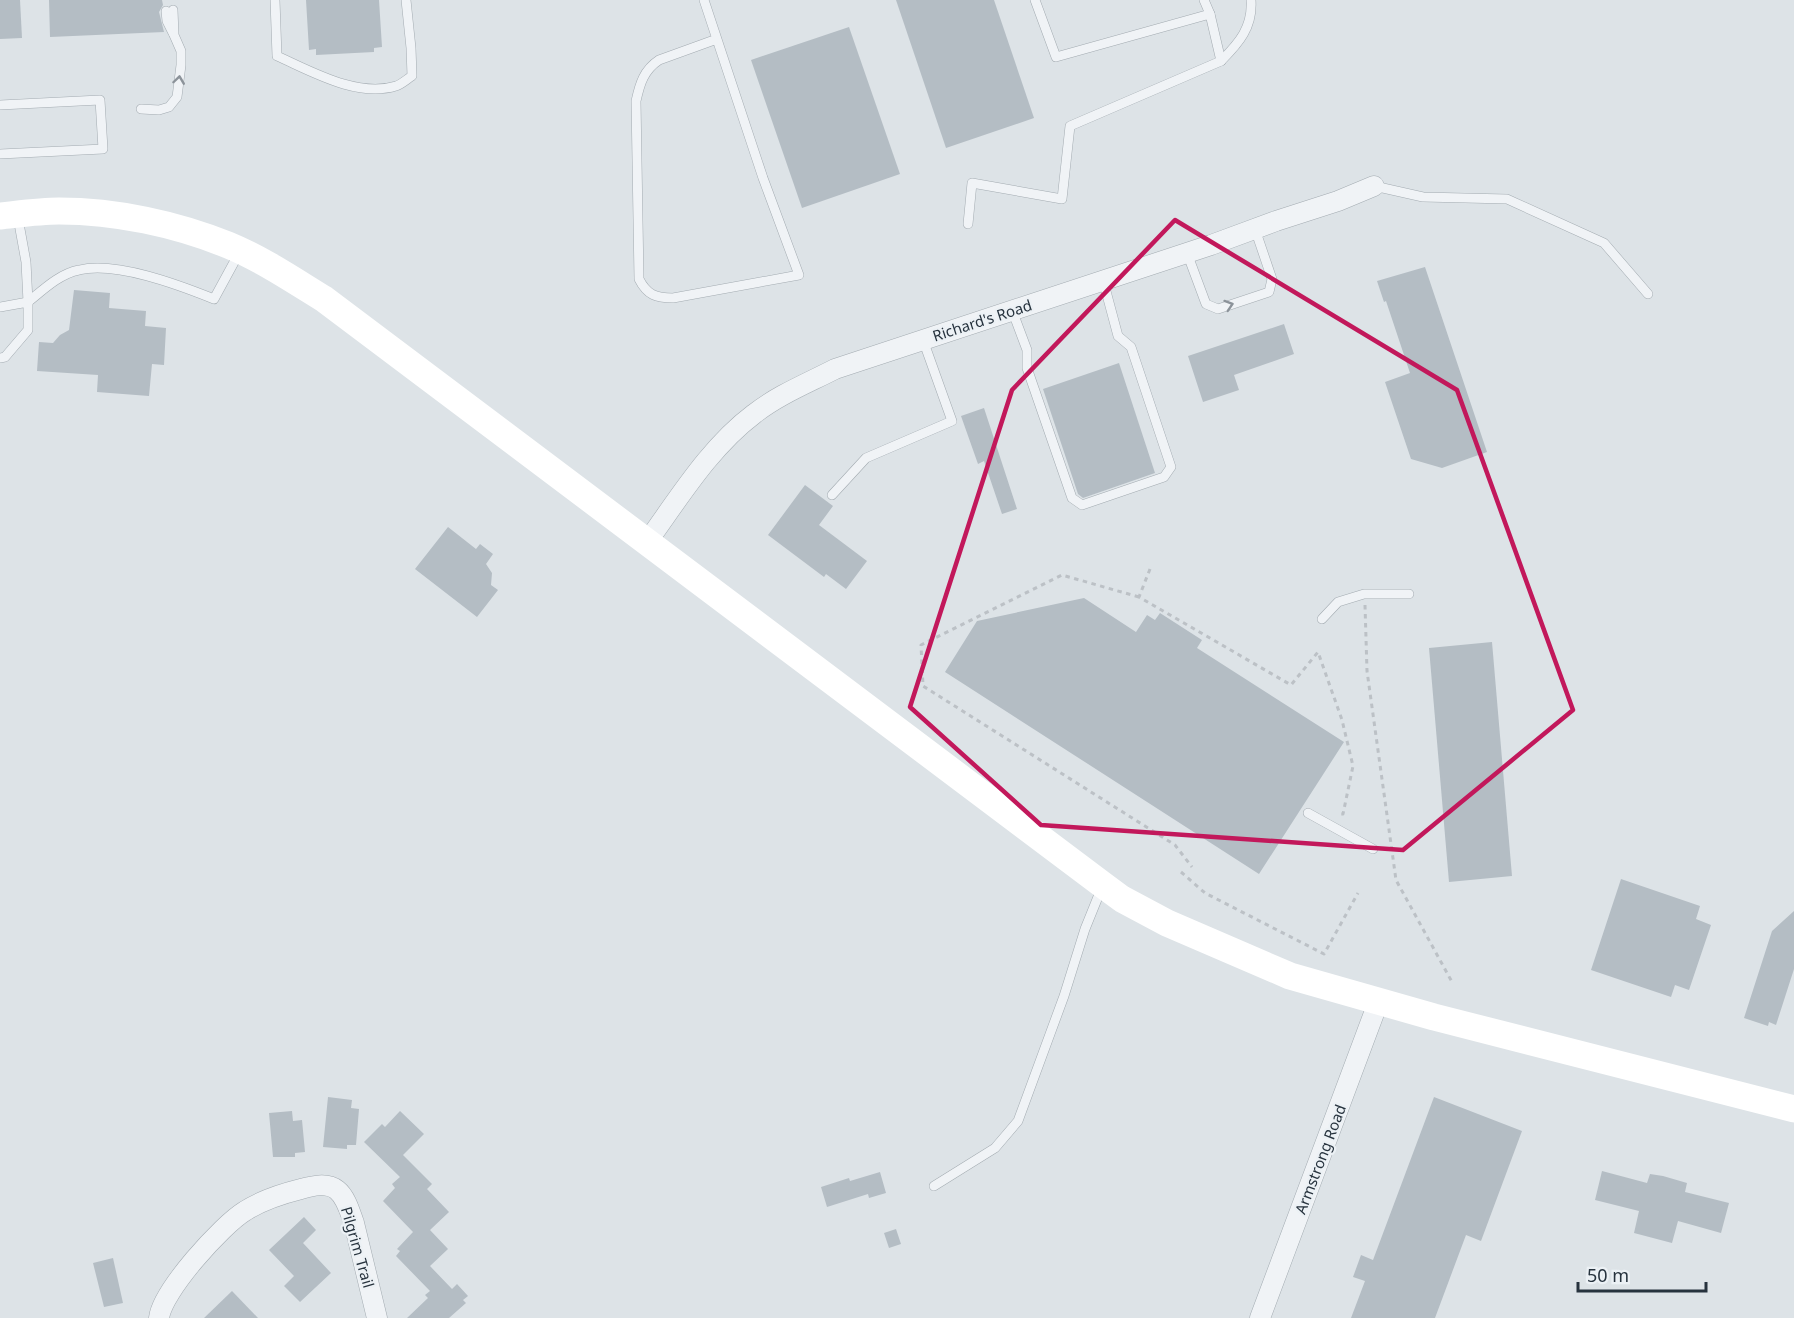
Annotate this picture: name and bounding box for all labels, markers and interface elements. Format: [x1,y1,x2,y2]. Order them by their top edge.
one-way arrow [173,76,185,85]
street label: Richard's Road [930,295,1034,345]
one-way arrow [1223,300,1234,312]
street label: Armstrong Road [1290,1101,1350,1217]
street label: Pilgrim Trail [337,1204,379,1290]
scale bar [1578,1255,1706,1293]
text: 50 m [1587,1263,1629,1287]

